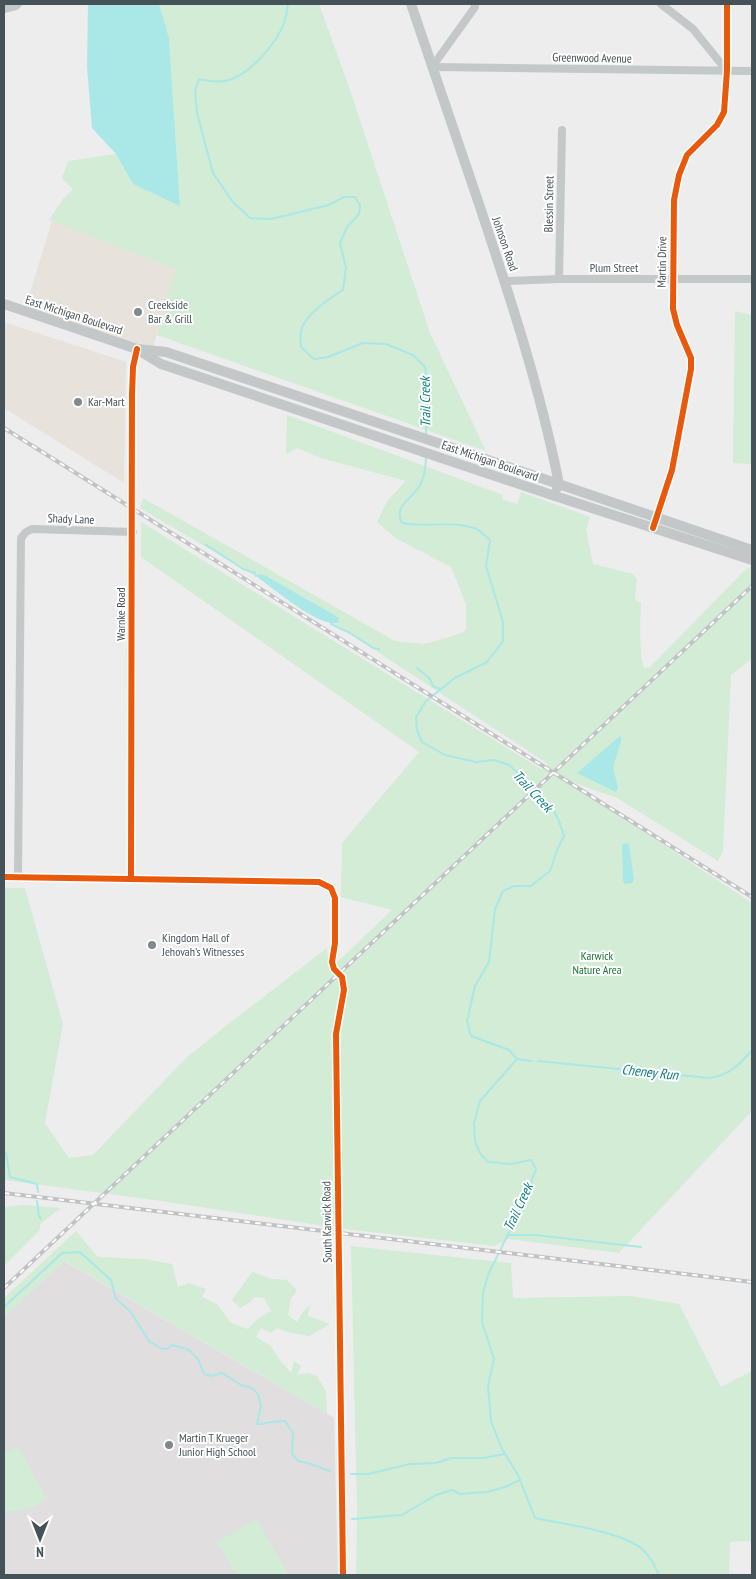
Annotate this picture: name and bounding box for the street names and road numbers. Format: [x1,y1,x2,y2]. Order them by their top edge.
street label: Greenwood Avenue [552,49,632,66]
street label: Blessin Street [541,175,557,233]
street label: Johnson Road [489,214,522,273]
street label: Martin Drive [654,236,669,288]
street label: Plum Street [590,260,639,275]
street label: East Michigan Boulevard [24,292,125,337]
street label: East Michigan Boulevard [440,437,541,484]
street label: Shady Lane [47,510,95,527]
street label: Warnke Road [113,587,128,641]
street label: South Karwick Road [318,1181,335,1263]

